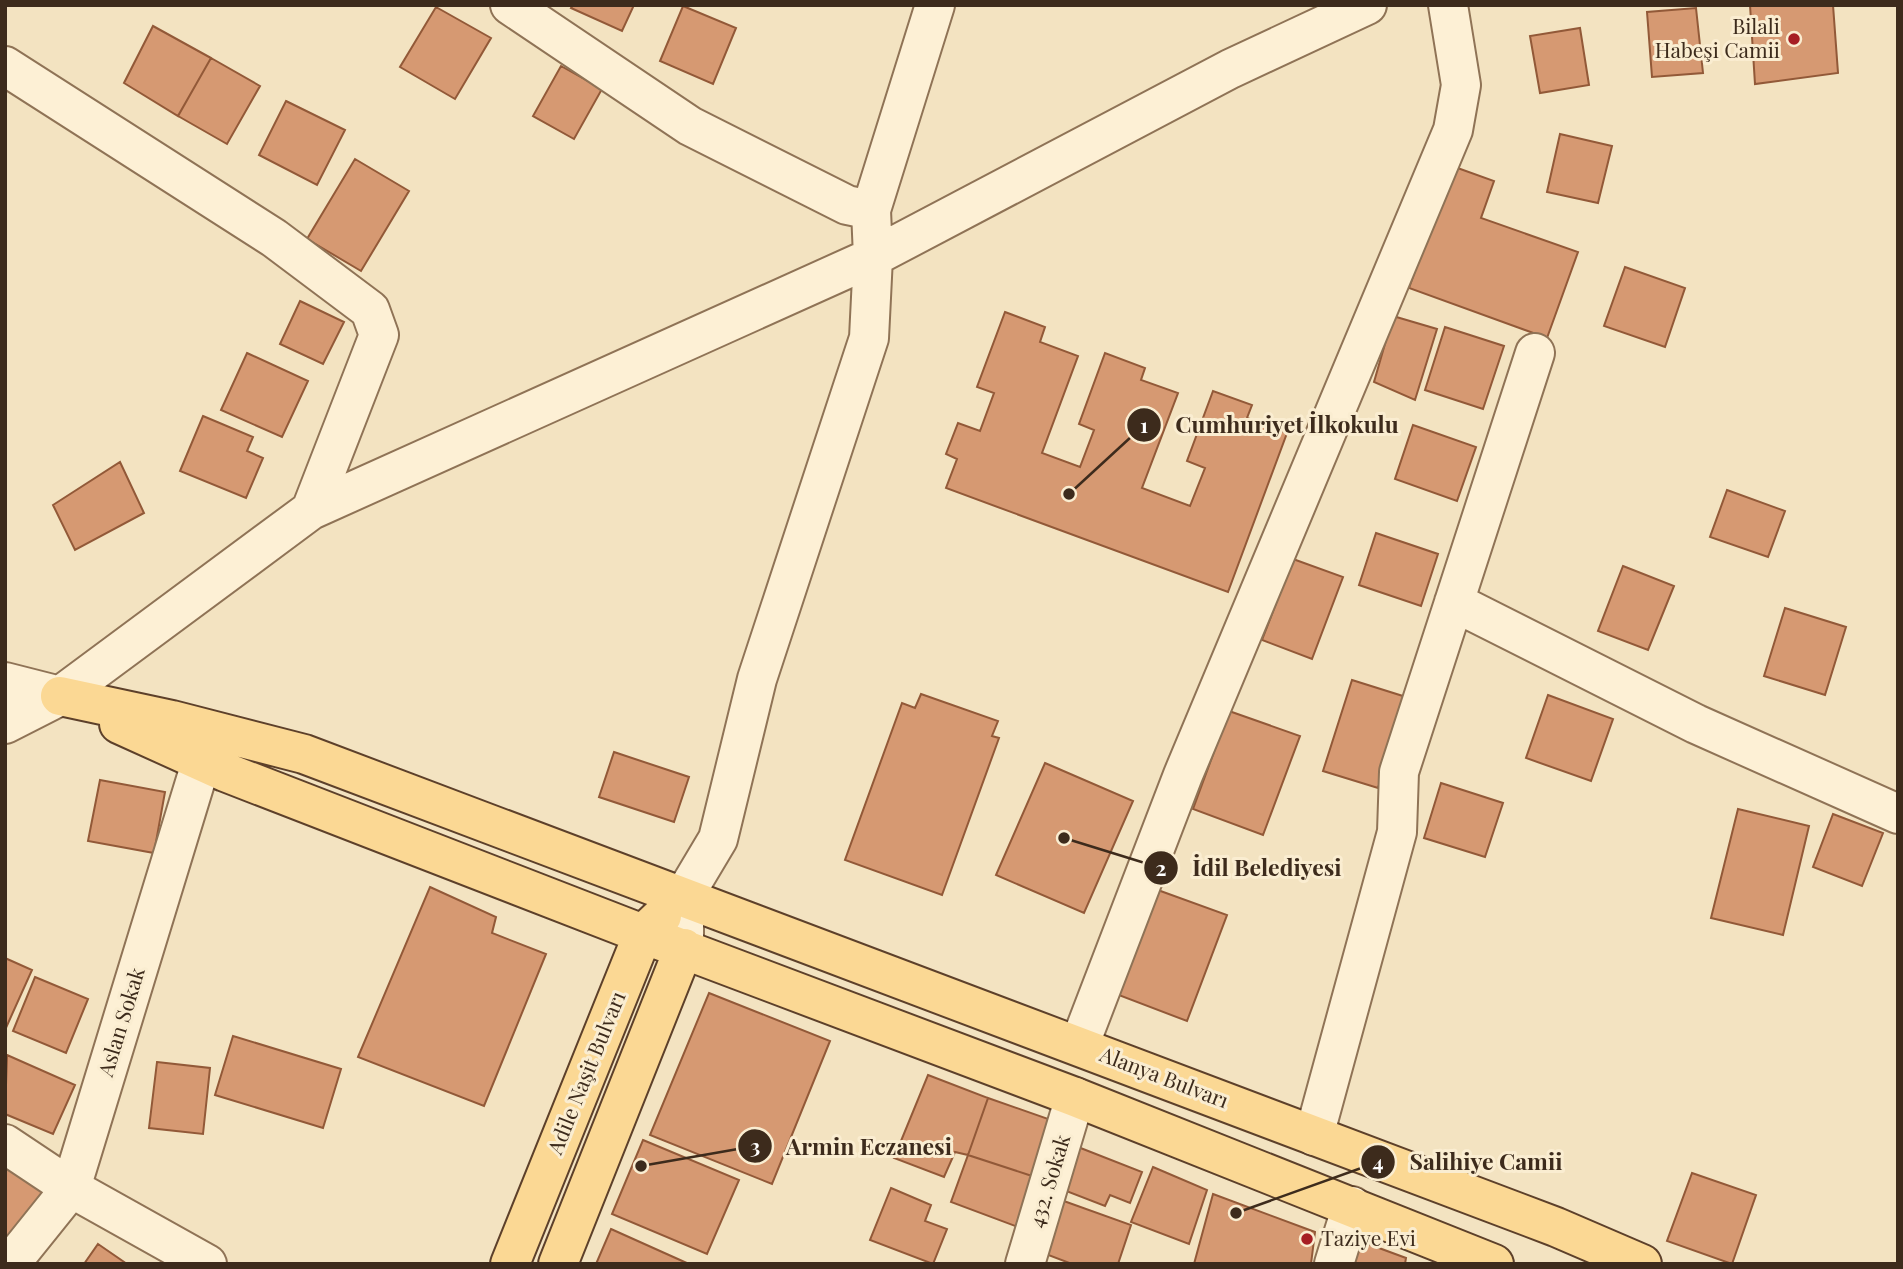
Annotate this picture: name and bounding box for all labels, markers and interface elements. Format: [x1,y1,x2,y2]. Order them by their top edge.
place label: Bilali Habeşi Camii [1655,11,1780,63]
marker: Bilali Habeşi Camii [1786,31,1802,47]
callout: Cumhuriyet İlkokulu [1127,403,1413,447]
text: Cumhuriyet İlkokulu [1175,408,1399,439]
text: 1 [1140,410,1148,438]
callout: İdil Belediyesi [1143,846,1356,890]
text: İdil Belediyesi [1192,851,1342,882]
text: 2 [1156,853,1167,881]
street label: Aslan Sokak [90,963,150,1080]
street label: Adile Naşit Bulvarı [539,987,631,1159]
street label: Alanya Bulvarı [1096,1038,1233,1113]
callout: Armin Eczanesi [737,1124,966,1168]
text: Armin Eczanesi [785,1130,952,1161]
street label: 432. Sokak [1021,1130,1076,1230]
text: 3 [750,1131,760,1159]
callout: Salihiye Camii [1361,1140,1576,1184]
text: Salihiye Camii [1410,1145,1562,1176]
text: 4 [1372,1147,1384,1175]
place label: Taziye Evi [1321,1223,1416,1251]
marker: Taziye Evi [1299,1231,1315,1247]

